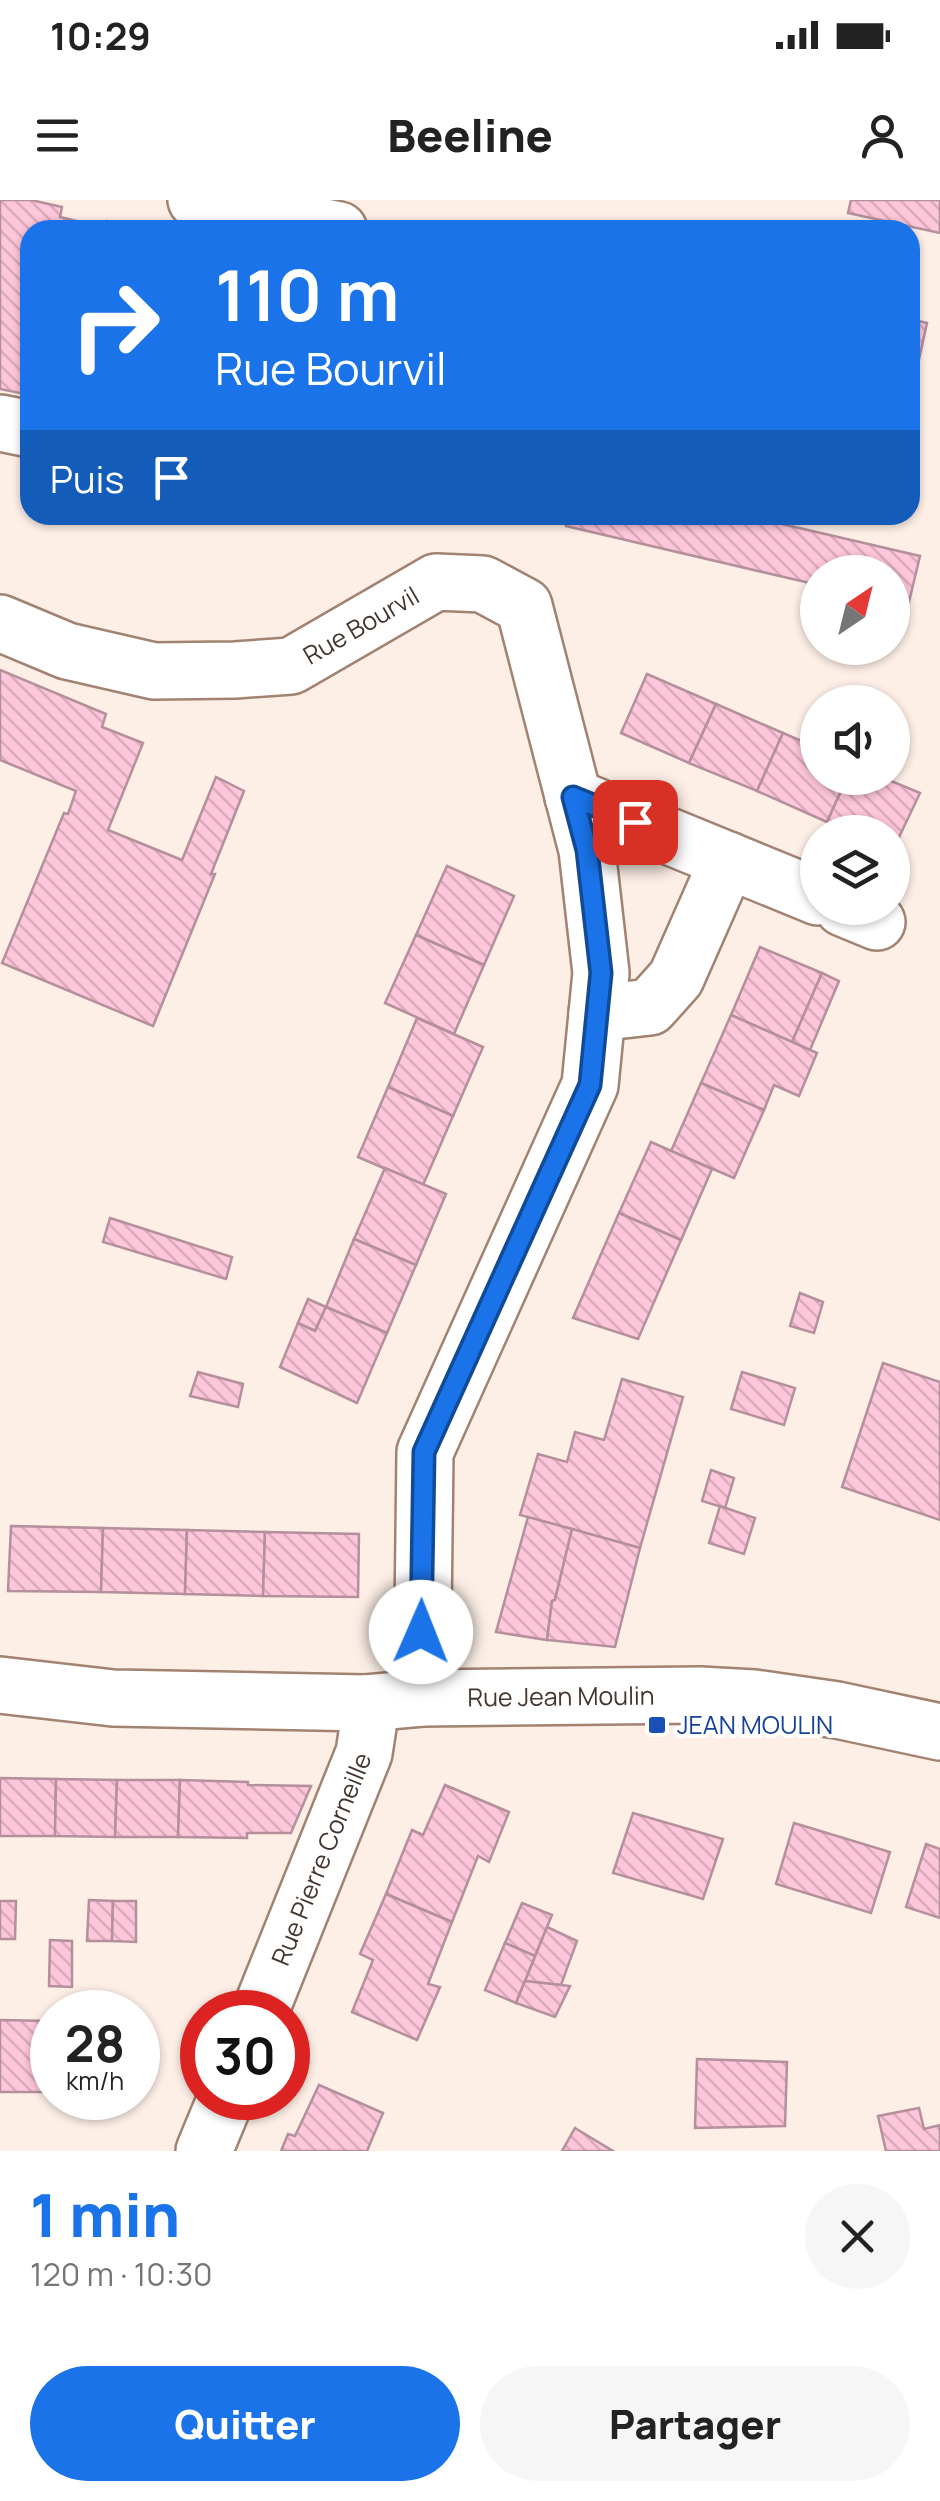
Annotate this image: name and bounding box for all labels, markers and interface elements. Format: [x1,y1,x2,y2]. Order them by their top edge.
text: 10:29 [50,9,151,61]
text: Beeline [387,104,553,166]
icon: menu [30,108,85,163]
icon: person [855,108,910,163]
text: 110 m [215,246,399,342]
icon: right [50,260,180,390]
text: Rue Bourvil [215,337,446,399]
icon: arrive [144,450,199,505]
text: Puis [50,452,124,504]
north arrow [800,555,910,665]
map controls [800,555,910,925]
street label: Rue Bourvil [296,578,425,672]
button: sound [800,685,910,795]
pin [593,780,678,865]
icon: arrive [608,795,663,850]
button: layers [800,815,910,925]
position arrow [369,1580,473,1684]
street label: Rue Jean Moulin [467,1677,655,1715]
place label: JEAN MOULIN [677,1707,833,1742]
marker: JEAN MOULIN [646,1714,668,1736]
street label: Rue Pierre Corneille [263,1747,379,1970]
speed limit sign: 30 [180,1990,310,2120]
text: 28 [65,2009,125,2077]
text: km/h [66,2063,124,2098]
text: 1 min [30,2173,180,2255]
button: close [805,2184,910,2289]
text: 120 m · 10:30 [30,2252,213,2296]
button: Quitter [30,2366,460,2481]
button: Partager [480,2366,910,2481]

